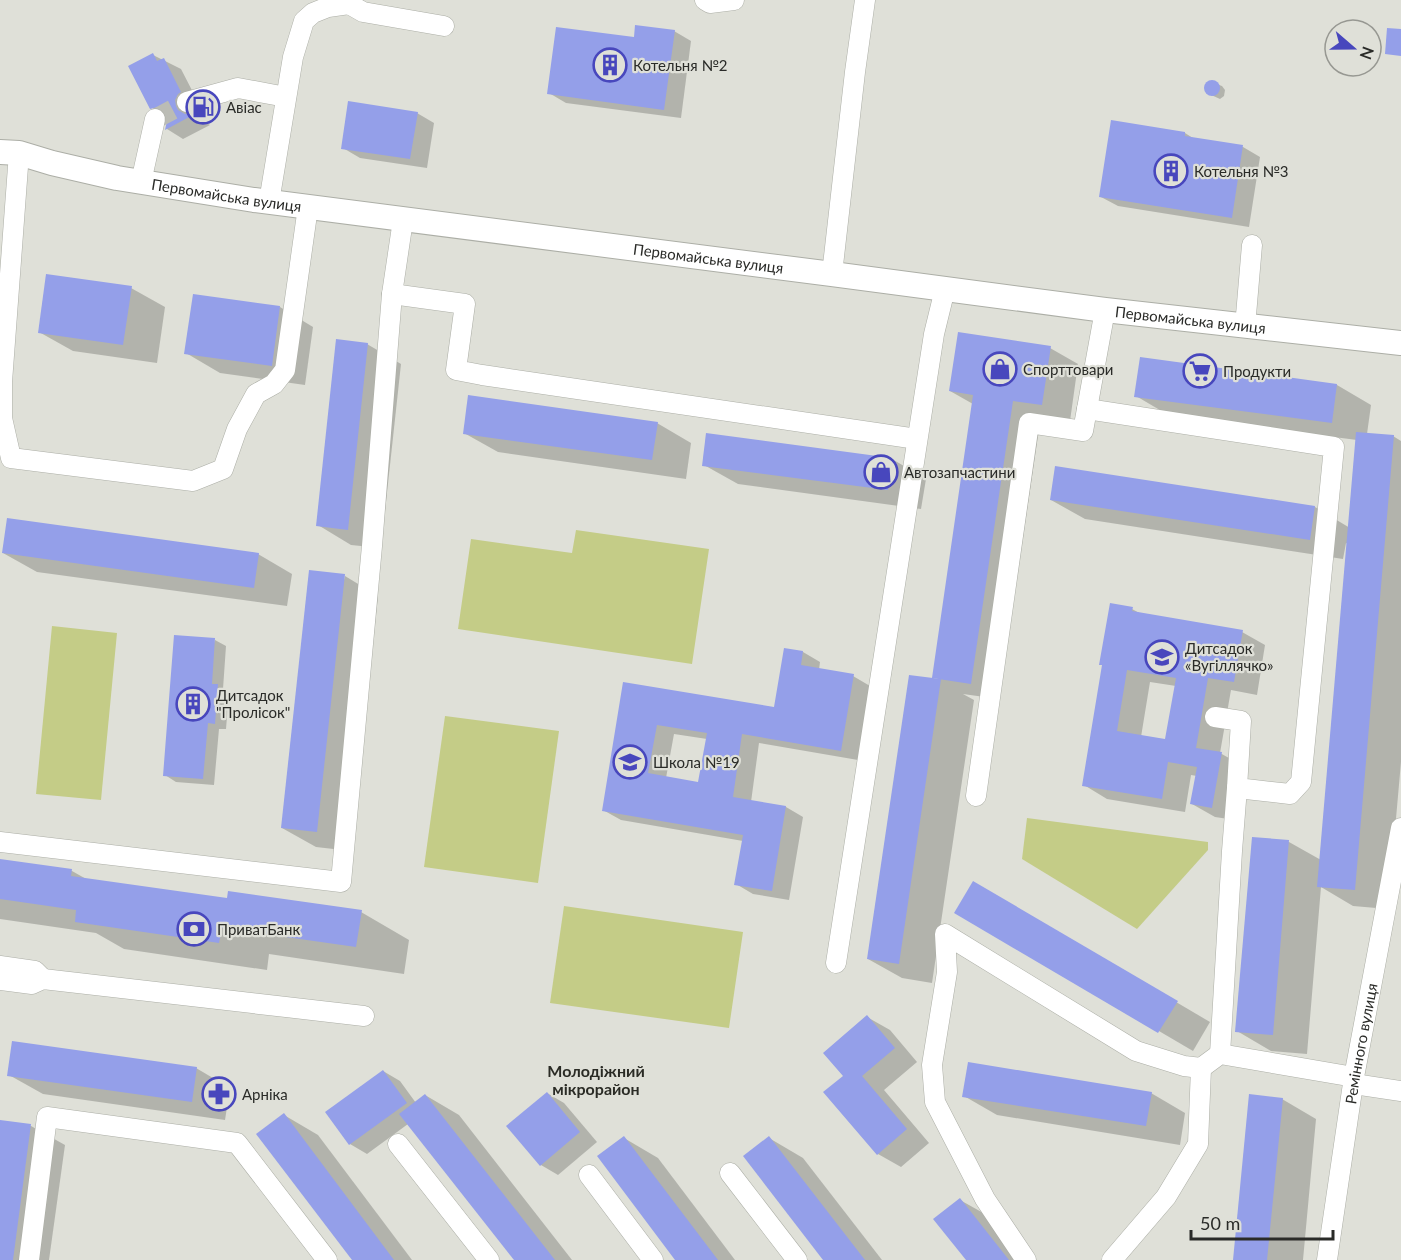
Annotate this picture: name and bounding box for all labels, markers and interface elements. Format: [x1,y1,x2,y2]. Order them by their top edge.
north arrow [1323,18,1383,78]
text: N [1357,44,1379,62]
building icon: Котельня №2 [592,47,628,83]
place label: Котельня №2 [633,56,728,74]
fuel station icon: Авіас [185,89,221,125]
place label: Авіас [226,98,262,116]
building icon: Котельня №3 [1153,153,1189,189]
place label: Котельня №3 [1194,162,1289,180]
street label: Первомайська вулиця [150,175,303,215]
street label: Первомайська вулиця [632,240,785,277]
street label: Первомайська вулиця [1114,302,1267,337]
shop icon: Спорттовари [982,351,1018,387]
supermarket icon: Продукти [1182,353,1218,389]
place label: Спорттовари [1023,360,1113,378]
place label: Продукти [1223,362,1291,380]
shop icon: Автозапчастини [863,454,899,490]
place label: Автозапчастини [904,463,1015,481]
school or university icon: Дитсадок «Вугіллячко» [1144,639,1180,675]
place label: Дитсадок «Вугіллячко» [1185,639,1274,674]
building icon: Дитсадок "Пролісок" [175,686,211,722]
place label: Дитсадок "Пролісок" [216,686,290,721]
school or university icon: Школа №19 [612,744,648,780]
place label: Школа №19 [653,753,740,771]
bank icon: ПриватБанк [176,911,212,947]
place label: ПриватБанк [217,920,300,938]
street label: Ремінного вулиця [1341,982,1381,1105]
district label: Молодіжний мікрорайон [547,1061,645,1098]
pharmacy icon: Арніка [201,1076,237,1112]
place label: Арніка [242,1085,288,1103]
scale bar [1191,1203,1334,1241]
text: 50 m [1200,1212,1240,1234]

